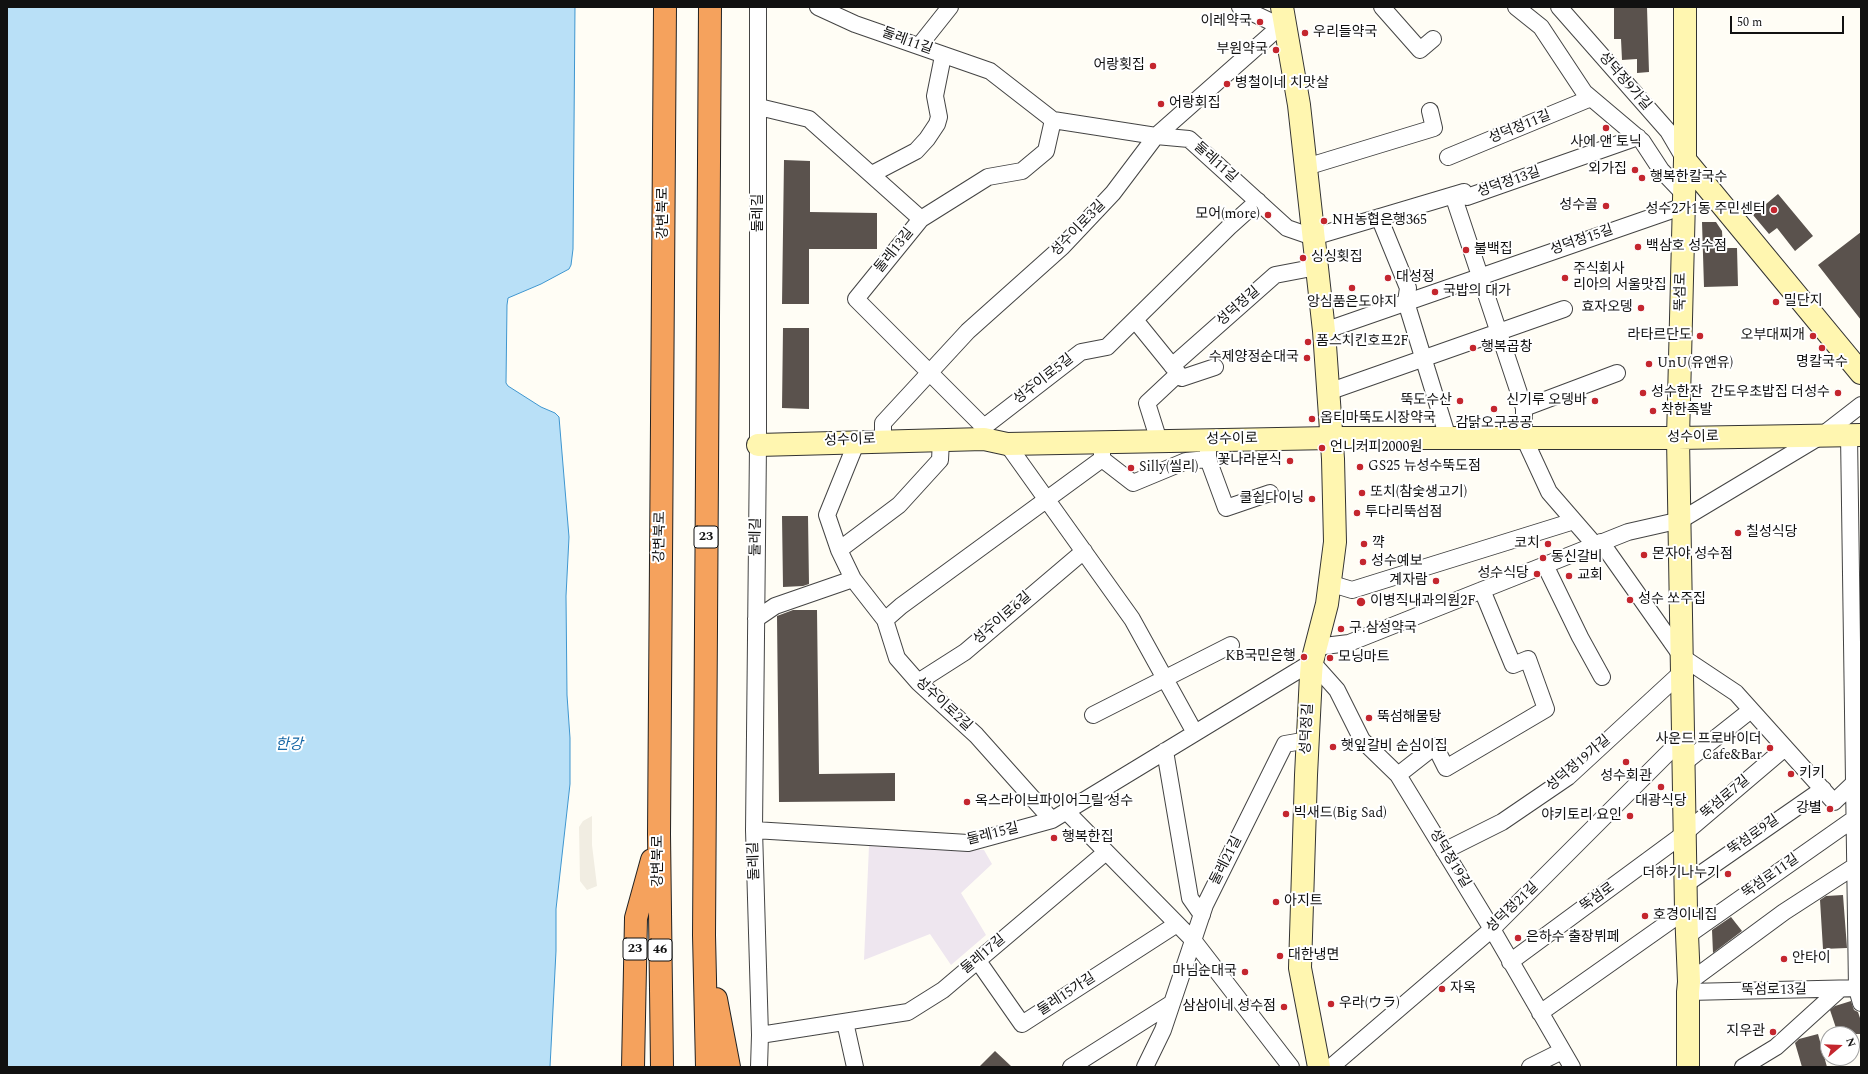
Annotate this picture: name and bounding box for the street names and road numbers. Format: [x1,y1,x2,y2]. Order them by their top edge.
street label: 둘레11길 [879,25,935,59]
street label: 성덕정9가길 [1594,50,1654,114]
street label: 성덕정11길 [1486,108,1554,148]
street label: 둘레11길 [1190,139,1240,187]
street label: 성덕정13길 [1475,164,1543,202]
street label: 강변북로 [656,187,672,239]
street label: 둘레길 [751,194,767,232]
street label: 성수이로3길 [1048,197,1110,261]
street label: 성덕정15길 [1548,222,1616,260]
street label: 둘레13길 [872,225,918,277]
street label: 뚝섬로 [1673,273,1691,311]
street label: 성덕정길 [1214,284,1264,330]
street label: 성수이로5길 [1011,351,1077,409]
street label: 성수이로 [1667,429,1719,447]
street label: 성수이로 [1206,431,1258,449]
street label: 성수이로 [824,432,876,450]
street label: 강변북로 [652,511,670,563]
street label: 둘레길 [748,518,766,556]
road number: 23 [694,526,718,548]
street label: 성수이로6길 [971,589,1035,649]
street label: 성수이로2길 [911,675,975,735]
street label: 성덕정길 [1298,703,1318,755]
street label: 성덕정19가길 [1544,732,1614,796]
street label: 뚝섬로7길 [1698,773,1754,823]
street label: 뚝섬로9길 [1725,812,1783,860]
street label: 둘레15길 [965,820,1021,850]
street label: 성덕정19길 [1425,827,1473,891]
street label: 둘레21길 [1208,834,1246,888]
street label: 강변북로 [651,835,667,887]
street label: 둘레길 [746,841,764,881]
street label: 뚝섬로11길 [1739,851,1803,903]
street label: 성덕정21길 [1484,879,1542,937]
street label: 뚝섬로 [1577,880,1619,916]
street label: 둘레17길 [958,932,1010,978]
road number: 23 [623,938,647,960]
road number: 46 [648,939,672,961]
street label: 둘레15가길 [1035,970,1099,1020]
street label: 뚝섬로13길 [1741,982,1807,1000]

